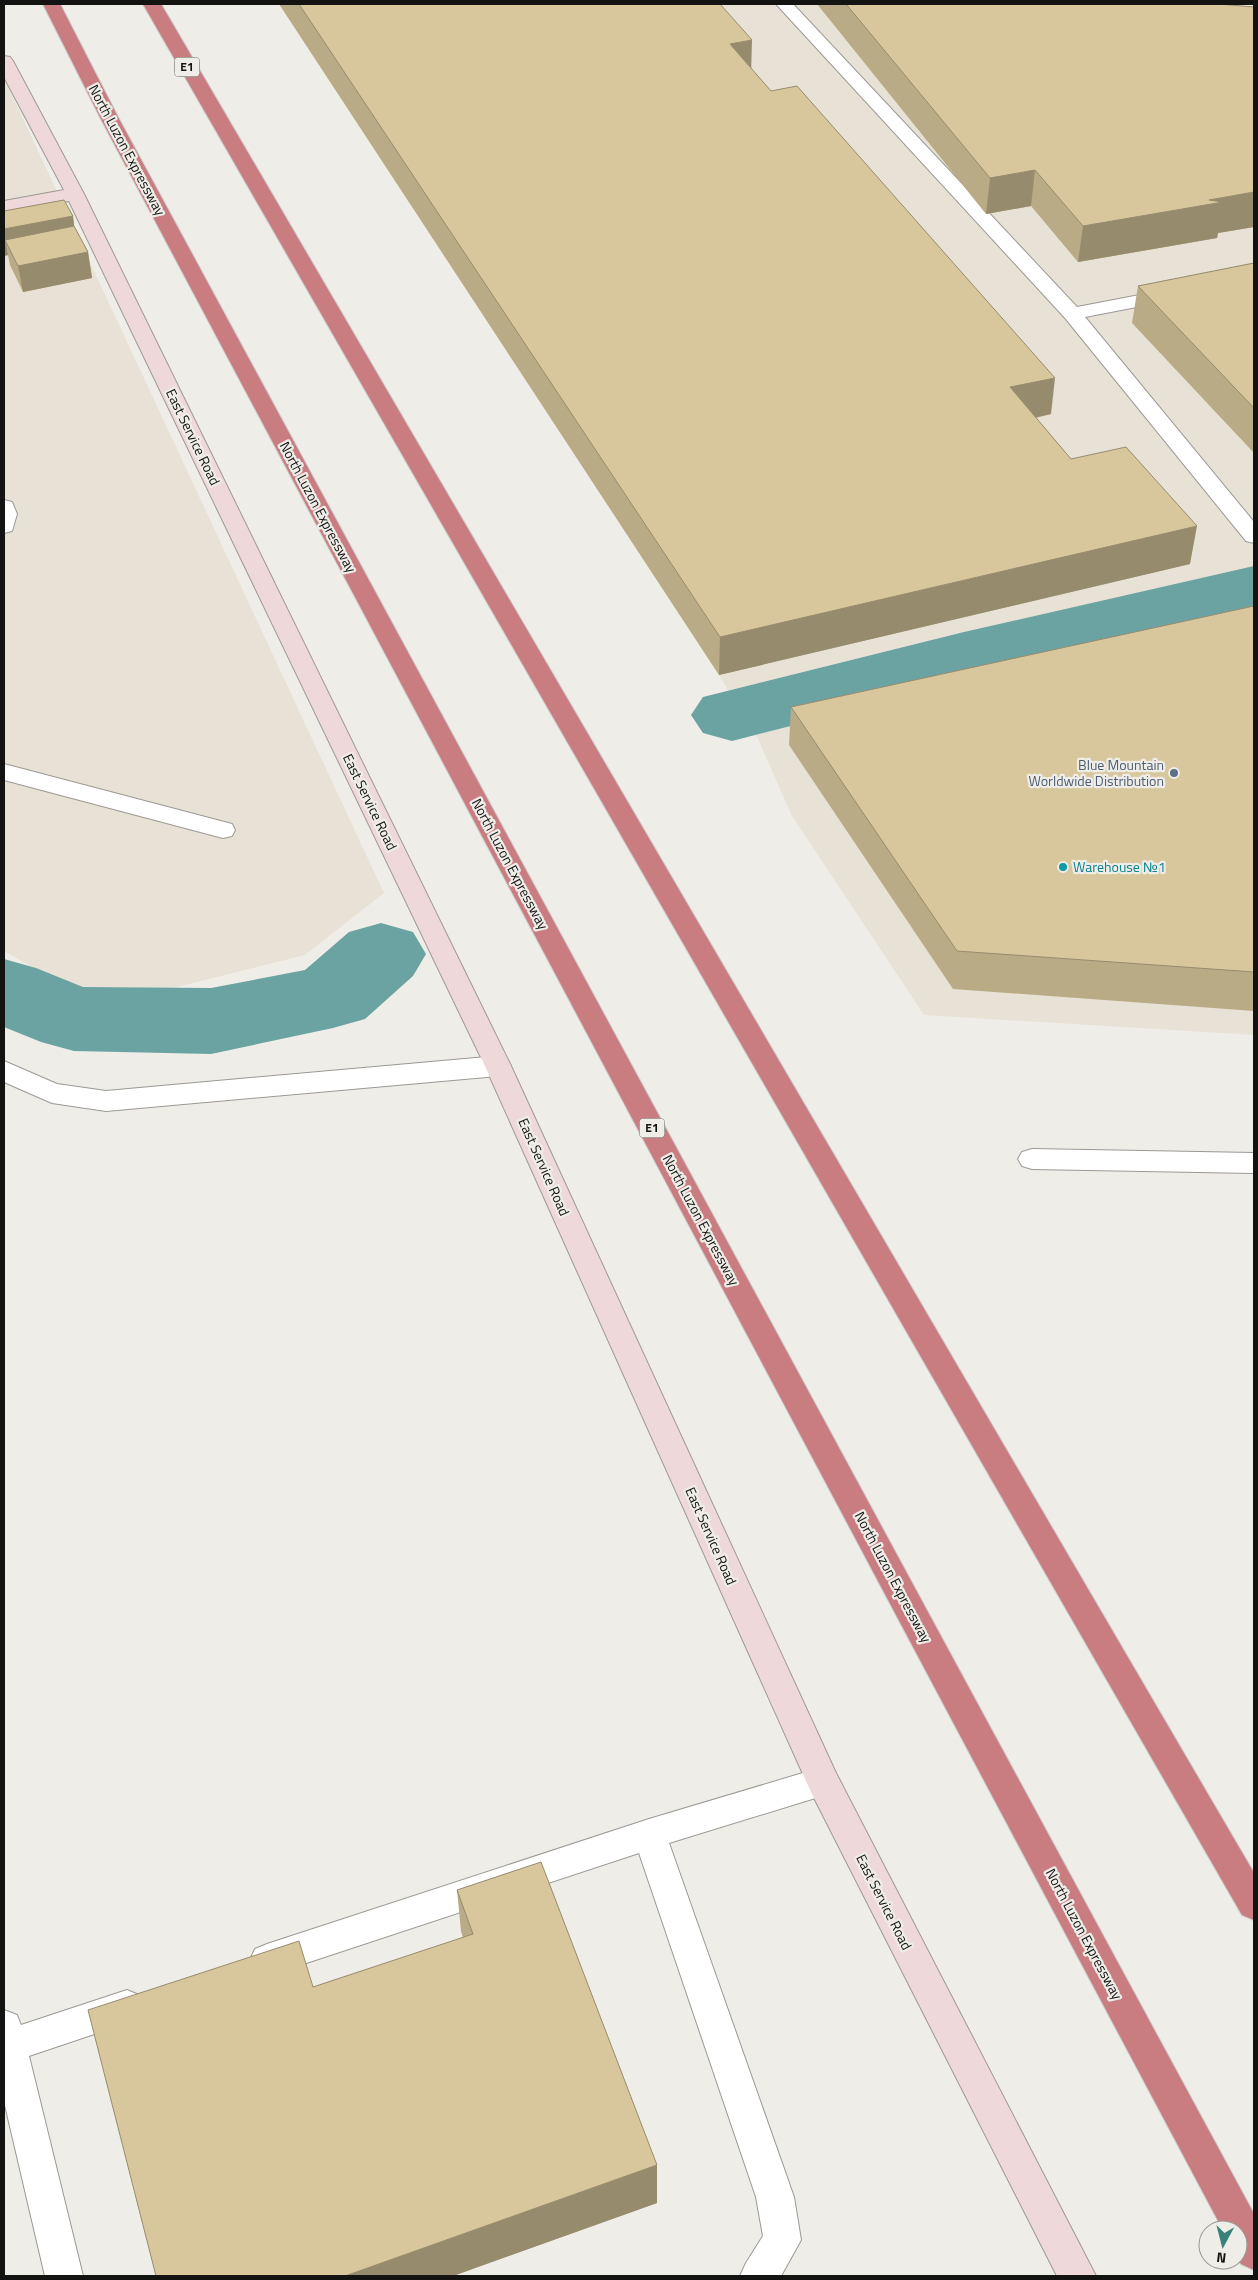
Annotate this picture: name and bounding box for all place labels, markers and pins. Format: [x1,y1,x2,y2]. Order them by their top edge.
place label: Blue Mountain Worldwide Distribution [1029,754,1164,791]
marker: Blue Mountain Worldwide Distribution [1168,767,1180,779]
place label: Warehouse №1 [1073,856,1166,877]
marker: Warehouse №1 [1057,861,1069,873]

